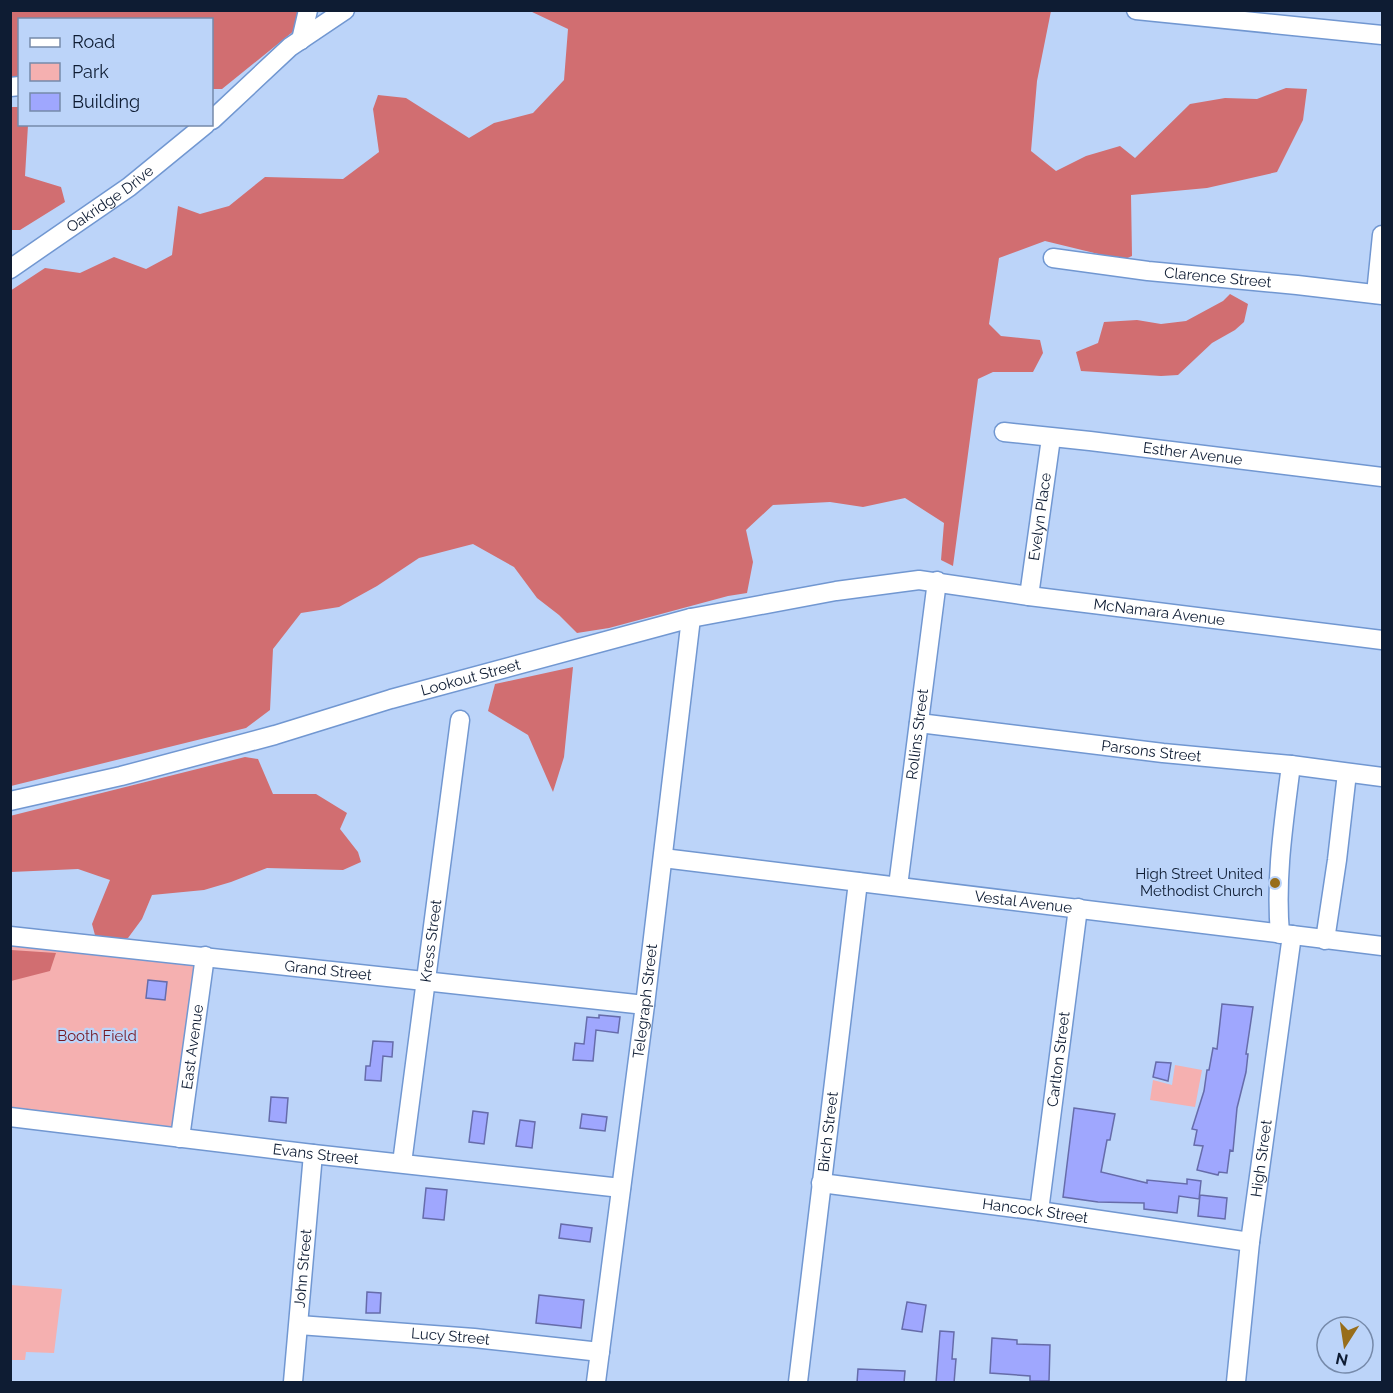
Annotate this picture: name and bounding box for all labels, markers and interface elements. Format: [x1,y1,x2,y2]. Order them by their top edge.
legend [18,18,213,126]
text: Road [72,31,115,52]
text: Park [72,61,109,82]
text: Building [72,91,140,112]
street label: Oakridge Drive [63,162,157,236]
street label: Clarence Street [1163,264,1272,292]
street label: Esther Avenue [1142,439,1244,469]
street label: Evelyn Place [1025,471,1055,562]
street label: McNamara Avenue [1092,595,1226,629]
street label: Lookout Street [419,655,522,700]
street label: Rollins Street [903,688,932,781]
street label: Parsons Street [1100,736,1202,766]
place label: High Street United Methodist Church [1135,865,1263,900]
marker: High Street United Methodist Church [1268,876,1282,890]
street label: Vestal Avenue [973,887,1073,917]
street label: Kress Street [417,898,445,983]
street label: Telegraph Street [629,943,661,1060]
street label: Grand Street [284,957,373,984]
street label: East Avenue [178,1003,207,1090]
street label: Carlton Street [1043,1011,1074,1108]
park label: Booth Field [57,1027,137,1045]
street label: Birch Street [814,1091,842,1173]
street label: High Street [1247,1119,1276,1198]
street label: Evans Street [272,1140,360,1168]
street label: Hancock Street [981,1195,1089,1227]
street label: John Street [291,1228,315,1309]
north arrow [1315,1315,1375,1375]
street label: Lucy Street [411,1324,491,1349]
text: N [1334,1349,1350,1370]

